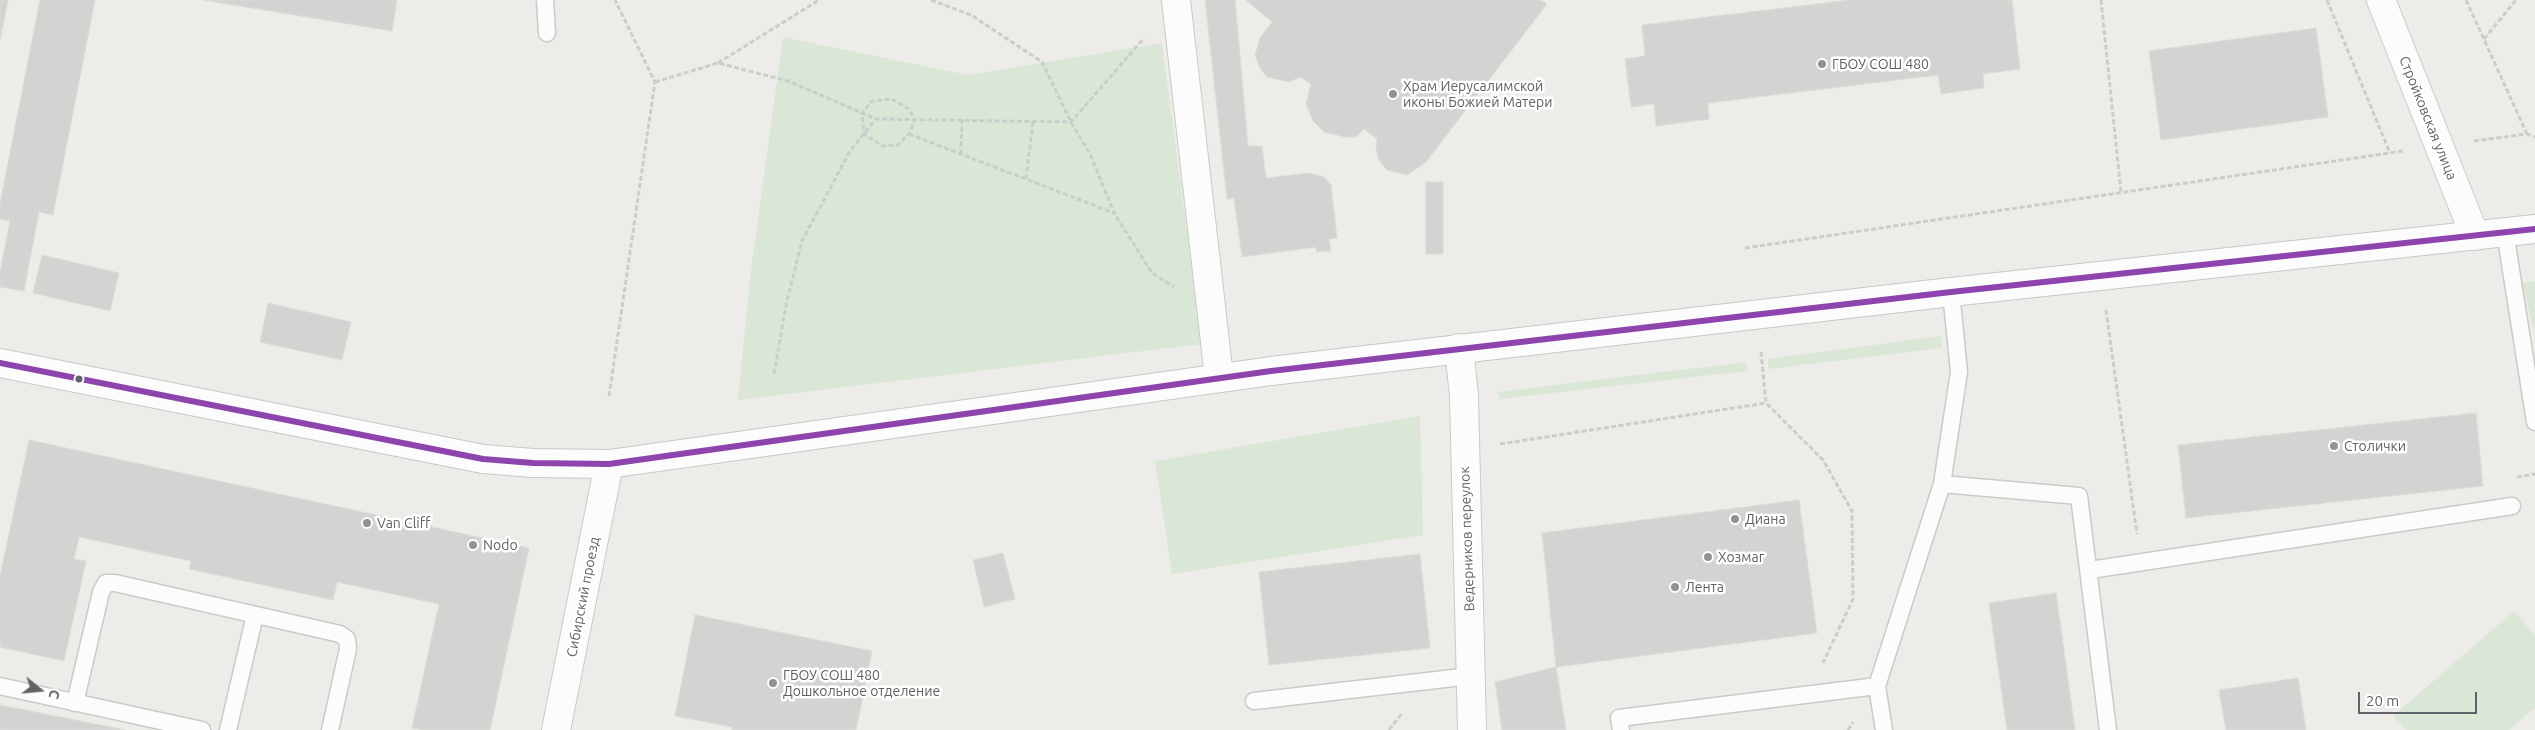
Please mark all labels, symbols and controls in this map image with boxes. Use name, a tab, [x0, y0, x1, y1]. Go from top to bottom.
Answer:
street label: Стройковская улица	[2395, 54, 2461, 182]
place label: ГБОУ СОШ 480	[1832, 56, 1929, 72]
marker: ГБОУ СОШ 480	[1816, 58, 1828, 70]
place label: Храм Иерусалимской иконы Божией Матери	[1403, 78, 1553, 110]
marker: Храм Иерусалимской иконы Божией Матери	[1387, 88, 1399, 100]
unlabelled marker	[74, 374, 84, 384]
place label: Столички	[2344, 438, 2406, 454]
marker: Столички	[2328, 440, 2340, 452]
street label: Ведерников переулок	[1456, 466, 1478, 612]
place label: Диана	[1745, 511, 1786, 527]
marker: Диана	[1729, 513, 1741, 525]
place label: Van Cliff	[377, 515, 430, 531]
marker: Van Cliff	[361, 517, 373, 529]
street label: Сибирский проезд	[563, 535, 603, 659]
place label: Nodo	[483, 537, 518, 553]
marker: Nodo	[467, 539, 479, 551]
place label: Хозмаг	[1718, 549, 1764, 565]
marker: Хозмаг	[1702, 551, 1714, 563]
place label: Лента	[1685, 579, 1724, 595]
marker: Лента	[1669, 581, 1681, 593]
north arrow	[15, 665, 65, 715]
place label: ГБОУ СОШ 480 Дошкольное отделение	[783, 667, 940, 700]
marker: ГБОУ СОШ 480 Дошкольное отделение	[767, 677, 779, 689]
scale bar	[2360, 682, 2479, 714]
text: С	[45, 688, 63, 701]
text: 20 m	[2366, 692, 2399, 709]

